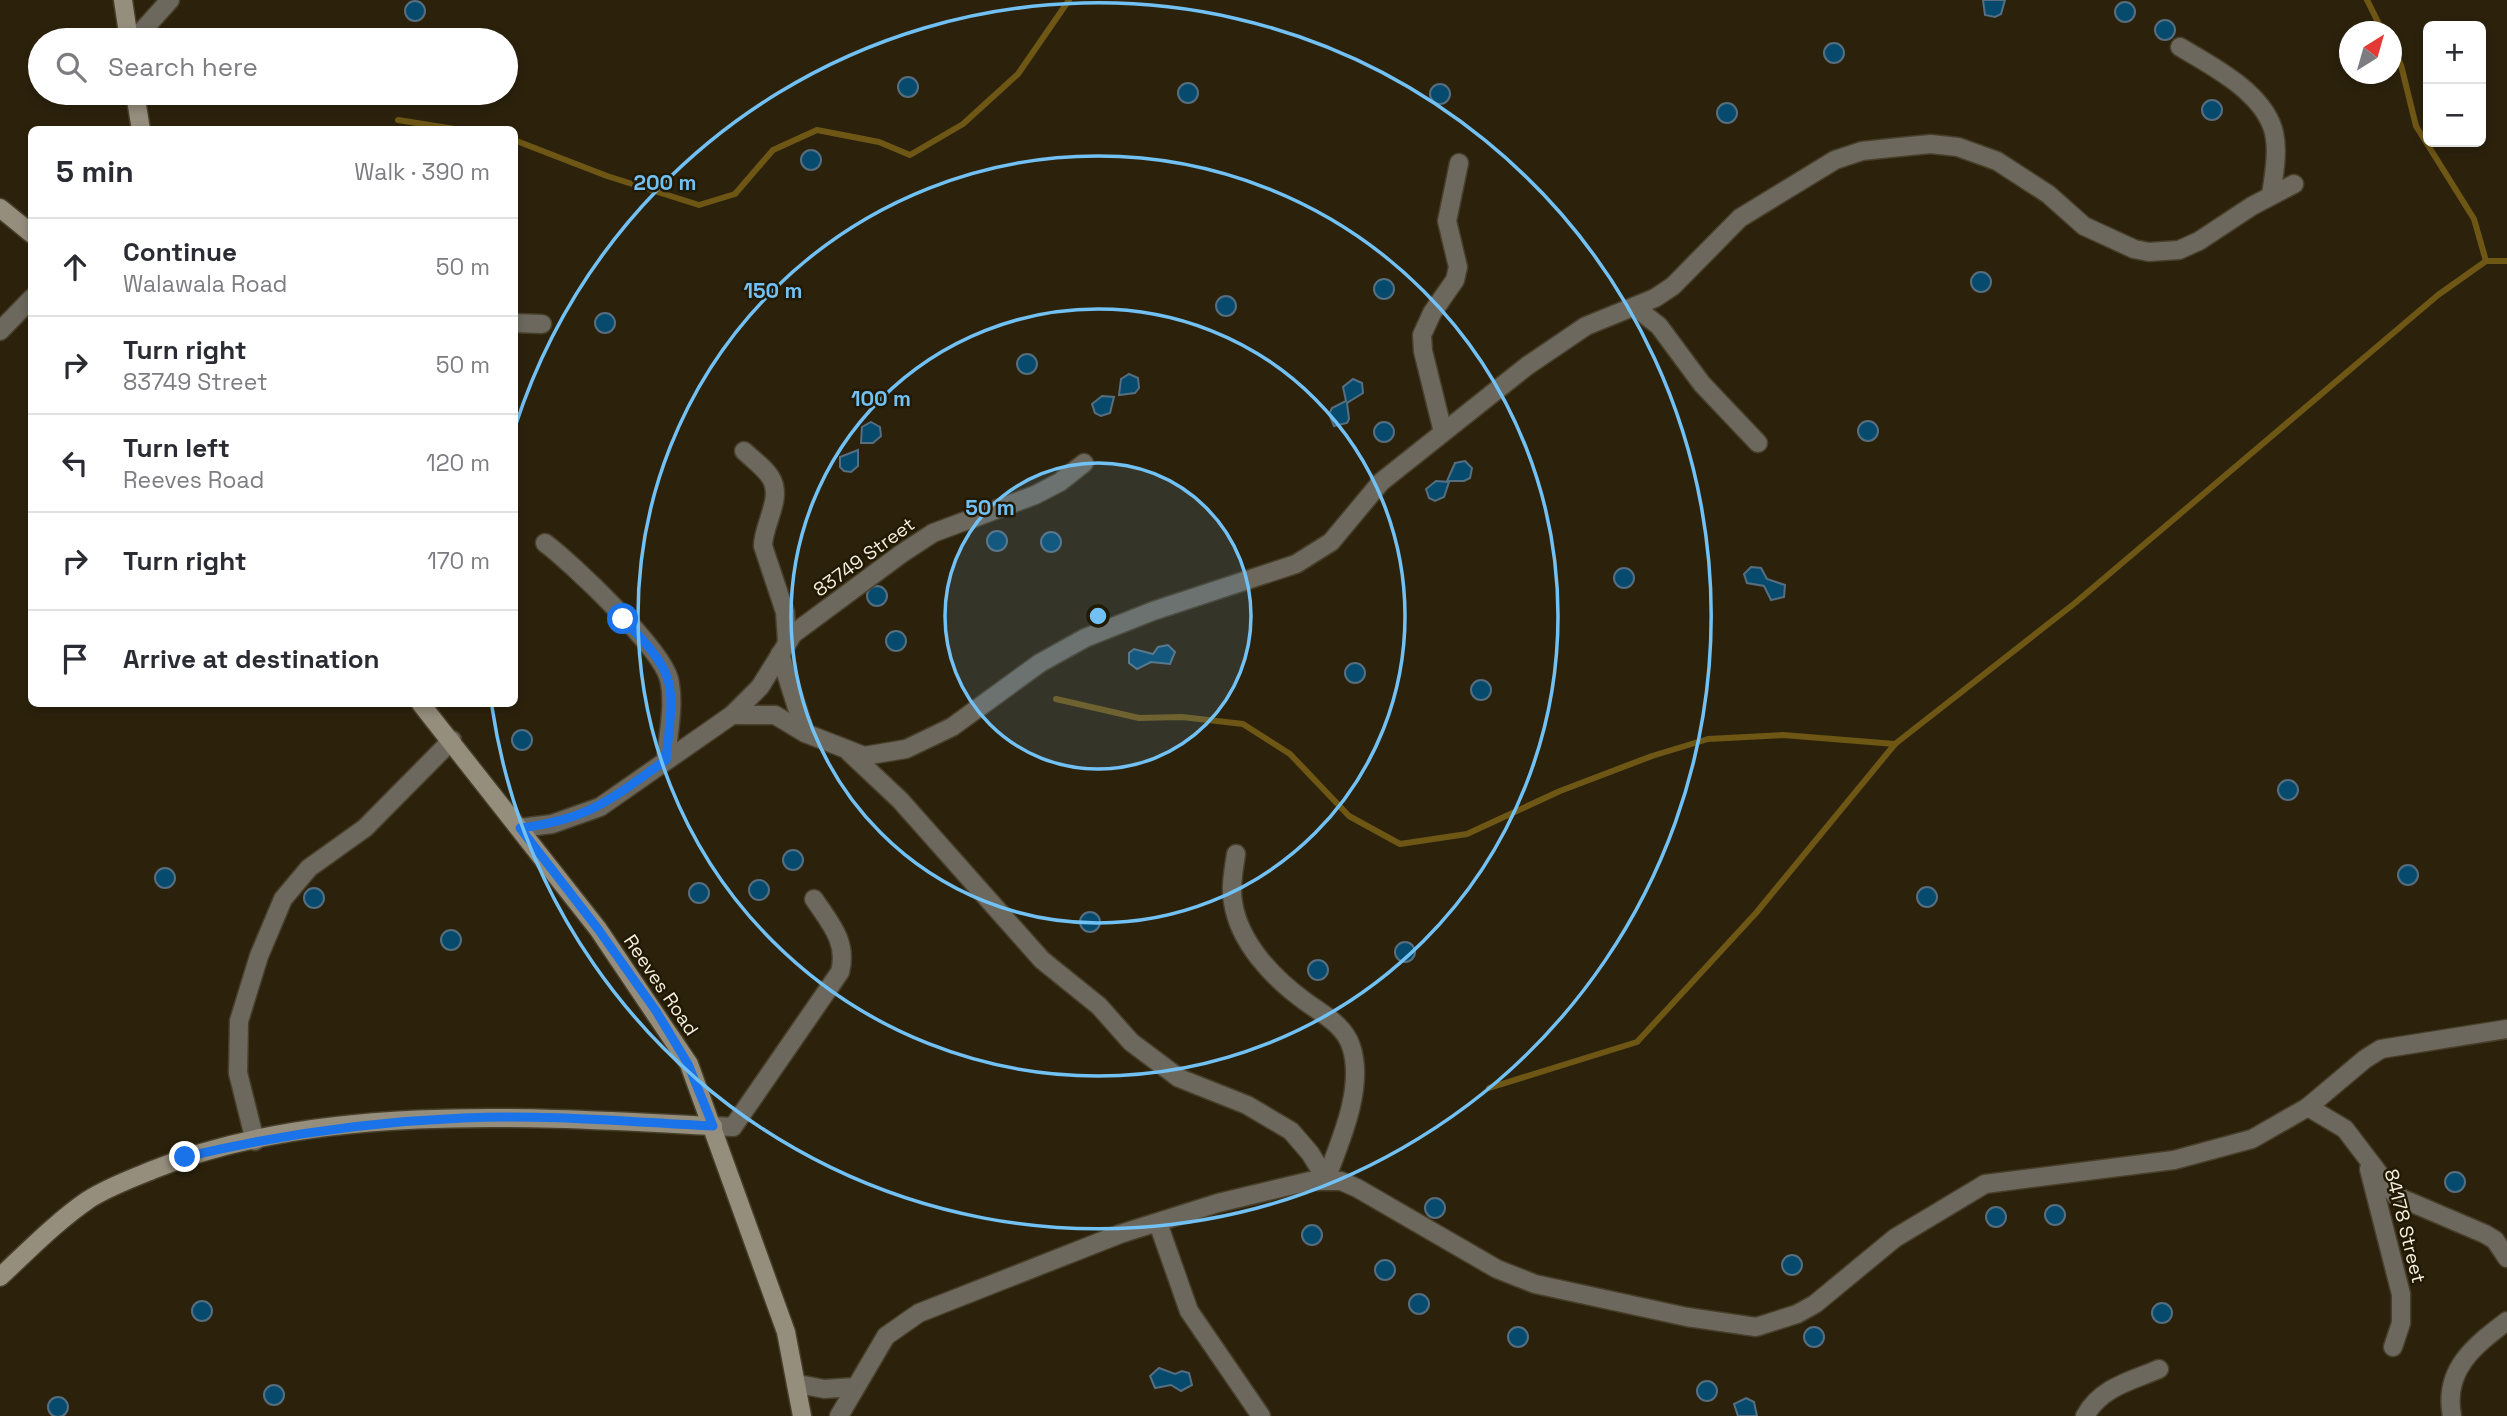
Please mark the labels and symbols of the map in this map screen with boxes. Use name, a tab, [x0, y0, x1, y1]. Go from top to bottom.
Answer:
north arrow	[2339, 21, 2402, 84]
text: 200 m	[634, 169, 696, 196]
text: 150 m	[744, 277, 802, 304]
text: 100 m	[851, 385, 911, 412]
text: 50 m	[965, 494, 1015, 521]
street label: 83749 Street	[808, 512, 920, 602]
route start	[607, 603, 638, 634]
centre of rings	[1086, 604, 1110, 628]
street label: Reeves Road	[618, 930, 704, 1040]
route end	[169, 1141, 200, 1172]
street label: 84178 Street	[2379, 1166, 2431, 1286]

